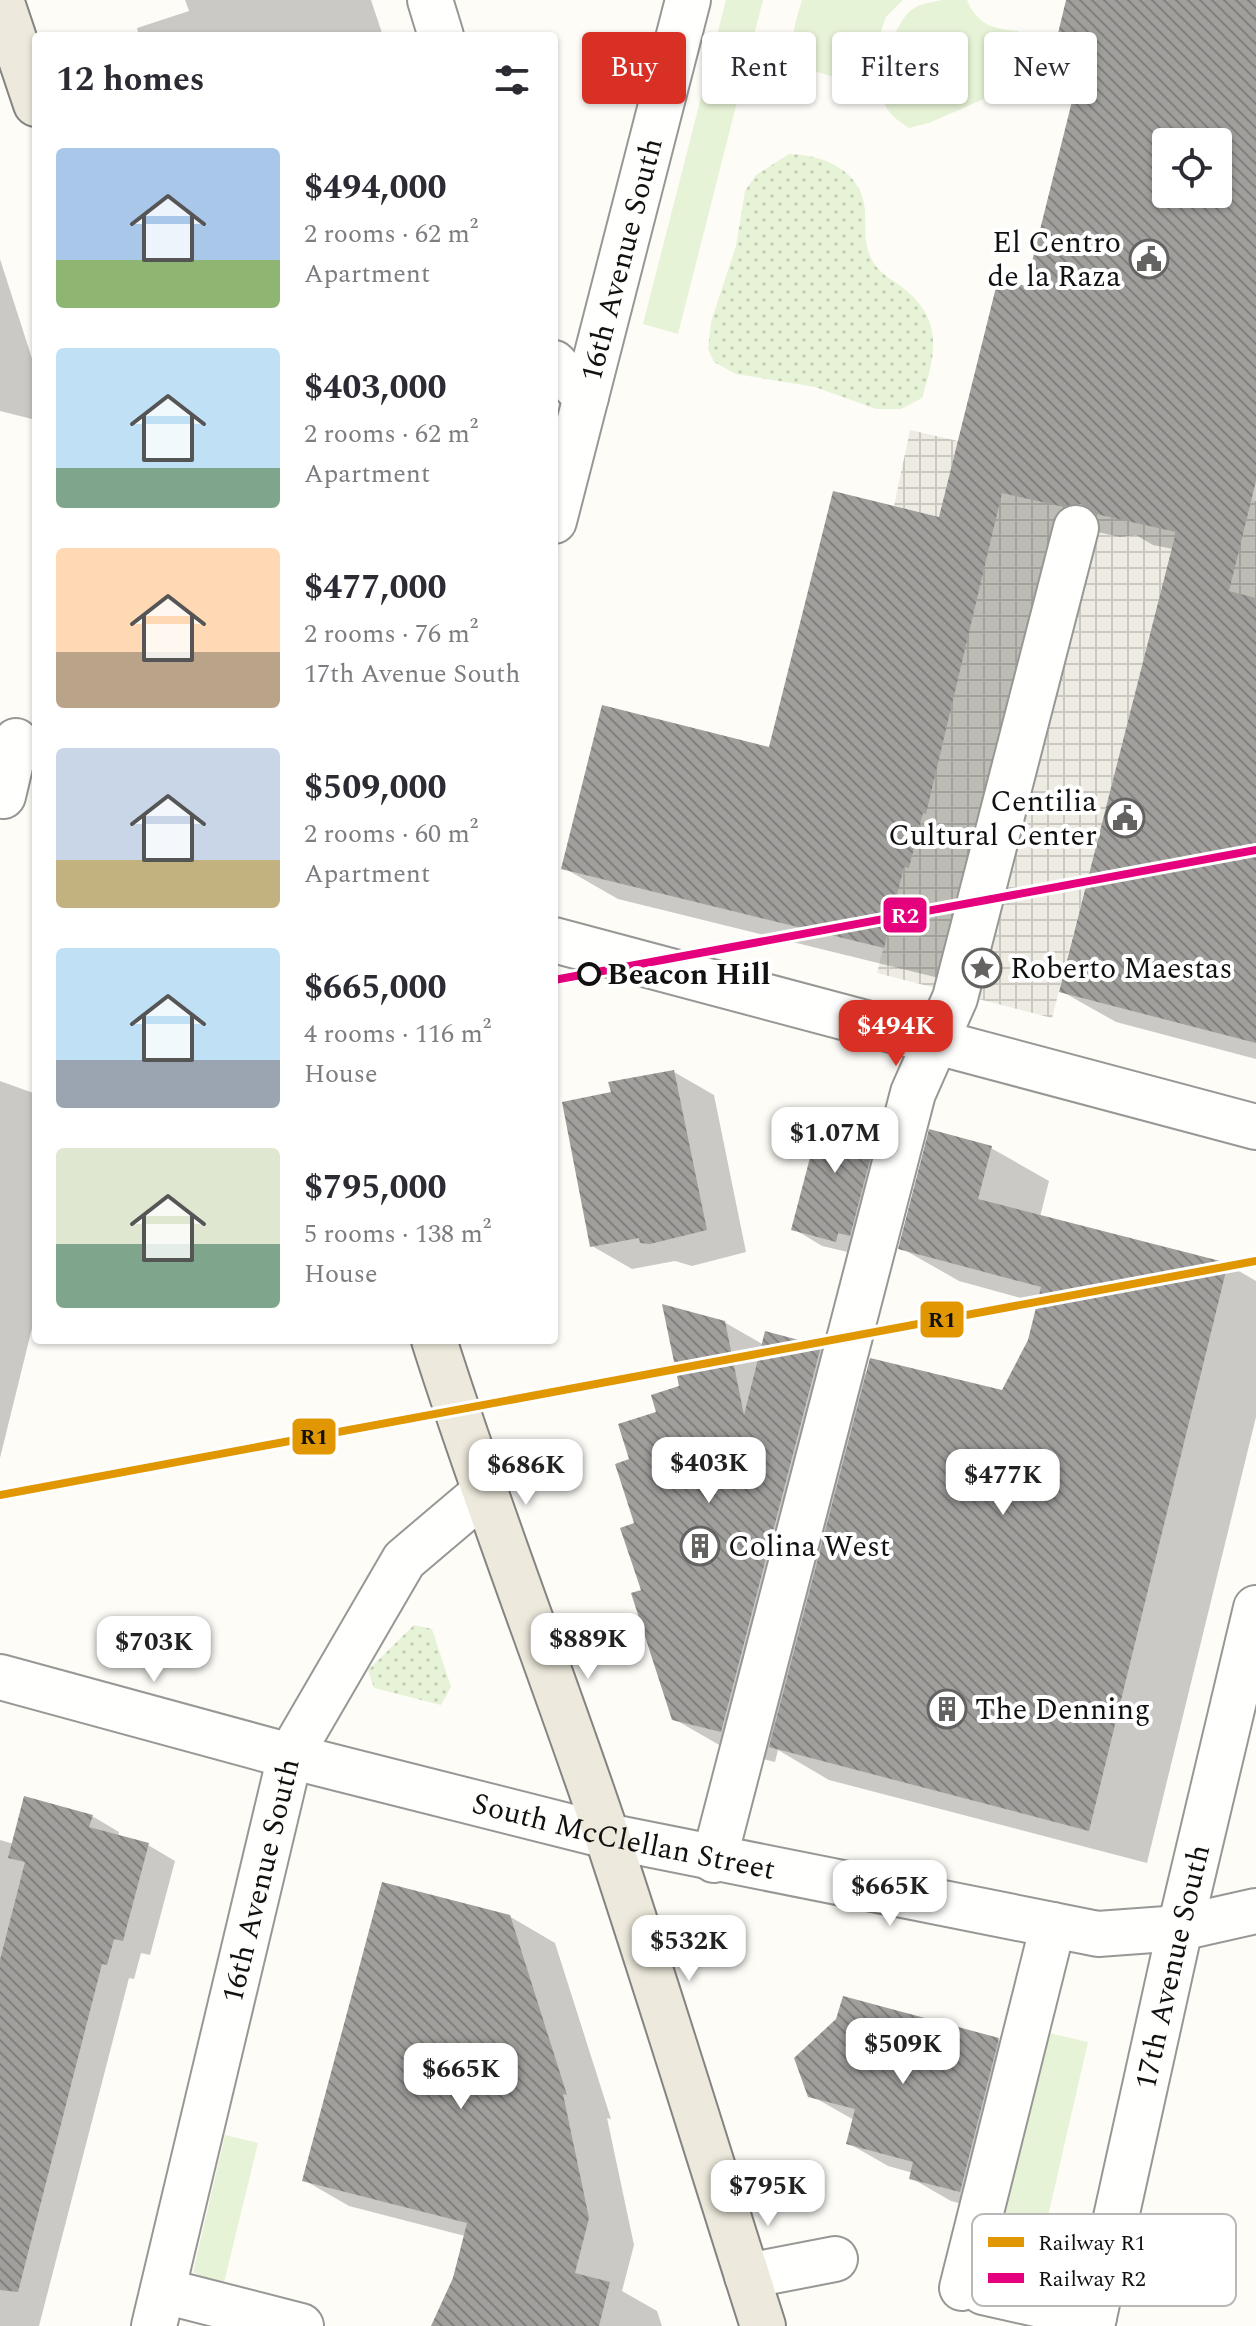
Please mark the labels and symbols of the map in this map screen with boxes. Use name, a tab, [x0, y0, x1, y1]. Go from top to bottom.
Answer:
street label: 16th Avenue South	[569, 133, 676, 386]
place label: El Centro de la Raza	[988, 220, 1121, 300]
public building icon: El Centro de la Raza	[1128, 238, 1170, 280]
place label: Centilia Cultural Center	[888, 779, 1097, 859]
public building icon: Centilia Cultural Center	[1104, 797, 1146, 839]
line badge: R2	[882, 896, 928, 934]
text: R2	[891, 900, 919, 933]
place label: Roberto Maestas	[1010, 946, 1232, 992]
place icon: Roberto Maestas	[961, 947, 1003, 989]
place label: Beacon Hill	[607, 952, 770, 998]
marker: Beacon Hill	[578, 963, 600, 985]
pin: $494K	[840, 1000, 952, 1068]
pin: $1.07M	[770, 1107, 900, 1175]
line badge: R1	[919, 1300, 965, 1339]
text: R1	[928, 1304, 956, 1337]
line badge: R1	[291, 1417, 337, 1456]
text: R1	[300, 1421, 328, 1454]
pin: $403K	[653, 1437, 765, 1505]
pin: $686K	[470, 1439, 582, 1507]
pin: $477K	[947, 1449, 1059, 1517]
place label: Colina West	[728, 1524, 890, 1570]
building icon: Colina West	[679, 1525, 721, 1567]
pin: $889K	[532, 1613, 644, 1681]
pin: $703K	[98, 1616, 210, 1684]
place label: The Denning	[975, 1687, 1150, 1733]
building icon: The Denning	[926, 1688, 968, 1730]
street label: 16th Avenue South	[210, 1754, 313, 2008]
street label: South McClellan Street	[467, 1781, 779, 1893]
street label: 17th Avenue South	[1123, 1840, 1223, 2094]
pin: $665K	[834, 1860, 946, 1928]
pin: $532K	[633, 1915, 745, 1983]
pin: $509K	[847, 2018, 959, 2086]
pin: $665K	[405, 2043, 517, 2111]
pin: $795K	[712, 2160, 824, 2228]
legend	[972, 2214, 1236, 2306]
text: Railway R1	[1038, 2227, 1146, 2260]
text: Railway R2	[1038, 2263, 1146, 2296]

